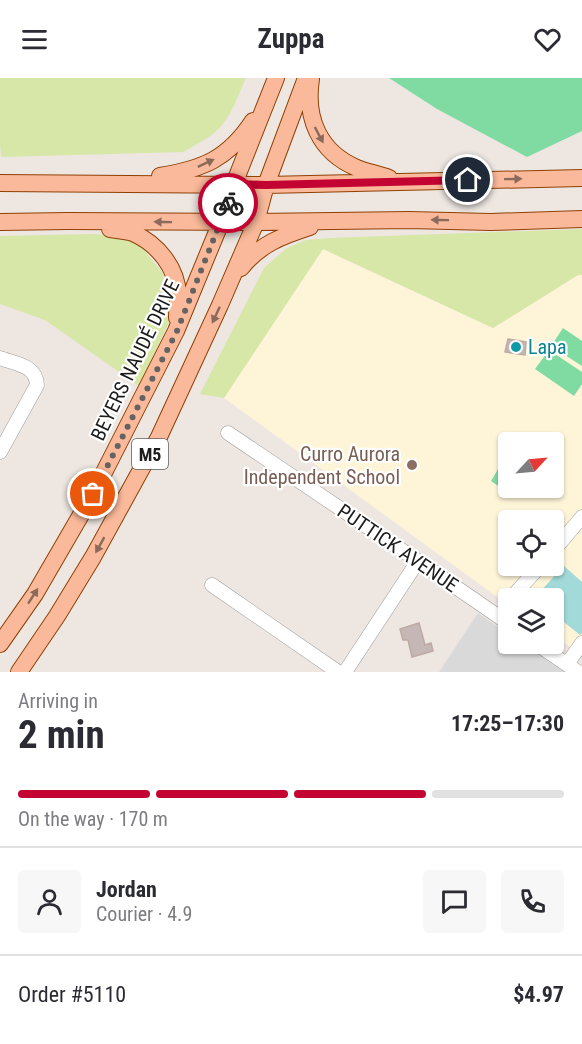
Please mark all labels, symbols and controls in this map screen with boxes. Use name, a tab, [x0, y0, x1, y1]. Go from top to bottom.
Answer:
icon: menu	[18, 23, 51, 56]
text: Zuppa	[258, 23, 324, 55]
icon: heart	[531, 23, 564, 56]
one-way arrow	[314, 126, 324, 143]
pin	[442, 154, 493, 205]
one-way arrow	[198, 159, 215, 168]
icon: home	[451, 163, 484, 196]
courier	[198, 173, 258, 233]
one-way arrow	[504, 174, 523, 184]
icon: bike	[212, 187, 245, 220]
one-way arrow	[430, 216, 449, 225]
one-way arrow	[153, 217, 172, 227]
street label: BEYERS NAUDÉ DRIVE	[86, 276, 184, 444]
one-way arrow	[211, 306, 220, 323]
place label: Lapa	[528, 335, 567, 359]
marker: Lapa	[509, 340, 523, 354]
north arrow	[498, 432, 564, 498]
map controls	[498, 432, 564, 654]
road number: M5	[132, 439, 168, 469]
place label: Curro Aurora Independent School	[244, 442, 400, 489]
marker: Curro Aurora Independent School	[405, 458, 419, 472]
pin	[67, 468, 118, 519]
icon: bag	[76, 477, 109, 510]
street label: PUTTICK AVENUE	[333, 499, 463, 597]
button: locate	[498, 510, 564, 576]
one-way arrow	[95, 537, 105, 554]
one-way arrow	[27, 588, 38, 604]
button: layers	[498, 588, 564, 654]
text: Arriving in	[18, 689, 98, 713]
text: 17:25–17:30	[451, 711, 564, 736]
text: 2 min	[18, 712, 105, 758]
text: On the way · 170 m	[18, 807, 168, 831]
button: person	[18, 870, 81, 933]
button: chat	[423, 870, 486, 933]
button: phone	[501, 870, 564, 933]
text: Jordan	[96, 877, 157, 902]
text: Courier · 4.9	[96, 902, 192, 926]
text: Order #5110	[18, 982, 126, 1007]
text: $4.97	[513, 982, 564, 1007]

